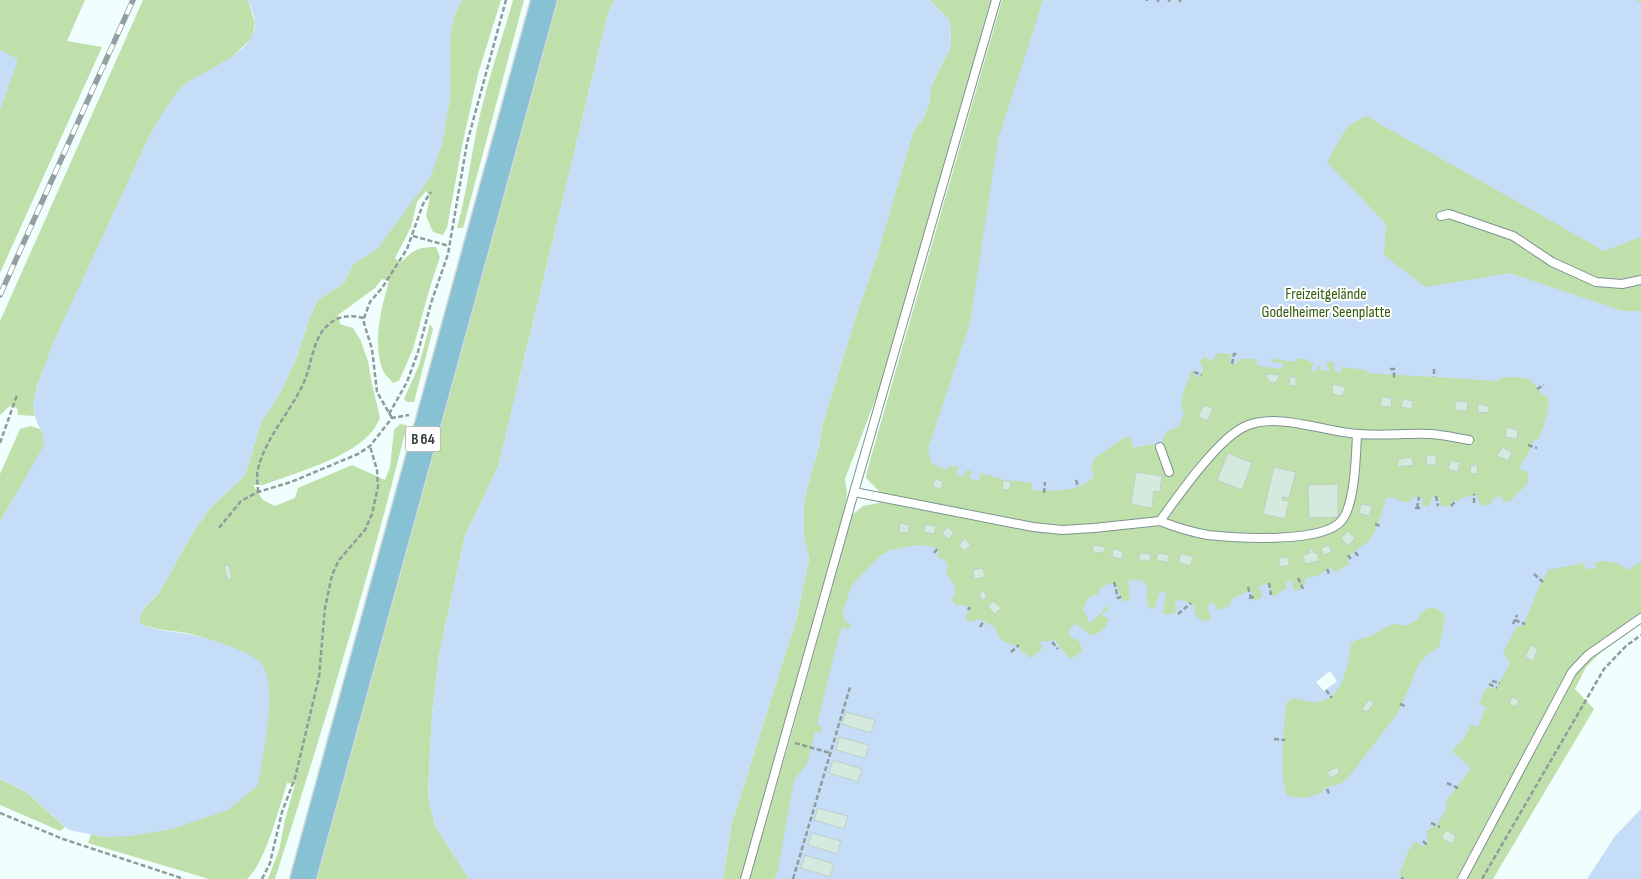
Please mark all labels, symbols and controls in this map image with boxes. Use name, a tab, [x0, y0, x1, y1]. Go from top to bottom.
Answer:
park label: Freizeitgelände Godelheimer Seenplatte	[1261, 285, 1391, 322]
road number: B 64	[406, 426, 440, 452]

